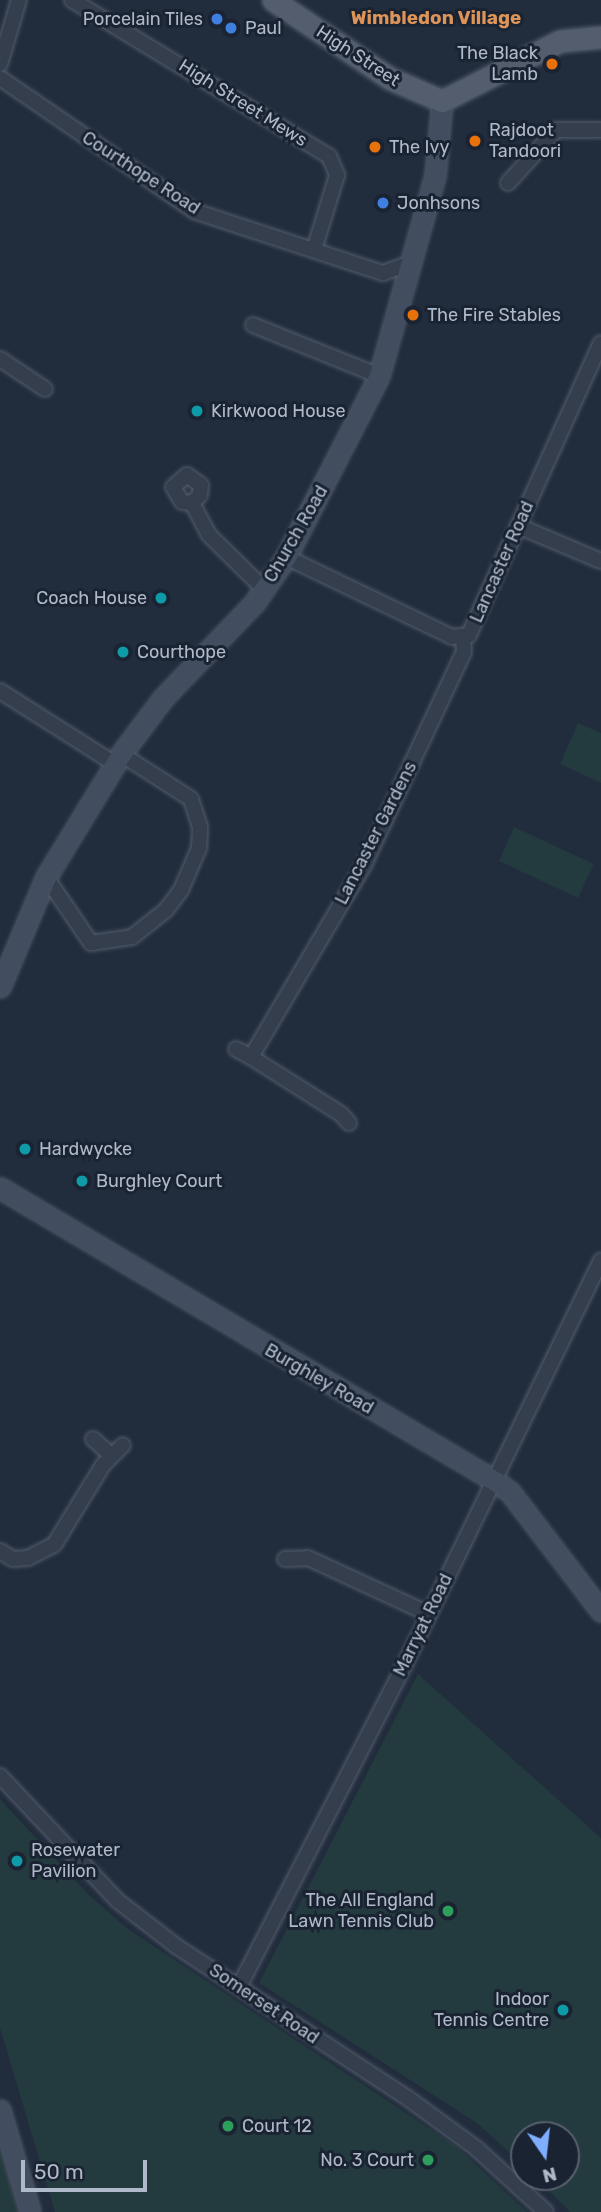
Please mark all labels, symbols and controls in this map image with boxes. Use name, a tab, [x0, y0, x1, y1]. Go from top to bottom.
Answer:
district label: Wimbledon Village	[350, 7, 522, 29]
place label: Porcelain Tiles	[82, 8, 203, 30]
marker: Porcelain Tiles	[209, 11, 225, 27]
place label: Paul	[245, 17, 282, 39]
marker: Paul	[223, 20, 239, 36]
street label: High Street	[312, 21, 404, 91]
place label: The Black Lamb	[457, 43, 538, 86]
street label: High Street Mews	[175, 55, 311, 151]
marker: The Black Lamb	[544, 56, 560, 72]
place label: Rajdoot Tandoori	[489, 120, 561, 162]
street label: Courthope Road	[78, 127, 204, 219]
marker: Rajdoot Tandoori	[467, 133, 483, 149]
place label: The Ivy	[389, 136, 449, 158]
marker: The Ivy	[367, 139, 383, 155]
place label: Jonhsons	[397, 192, 480, 214]
marker: Jonhsons	[375, 195, 391, 211]
place label: The Fire Stables	[427, 304, 561, 326]
marker: The Fire Stables	[405, 307, 421, 323]
place label: Kirkwood House	[211, 400, 346, 422]
marker: Kirkwood House	[189, 403, 205, 419]
street label: Church Road	[260, 482, 332, 586]
street label: Lancaster Road	[465, 498, 539, 626]
place label: Coach House	[36, 587, 147, 609]
marker: Coach House	[153, 590, 169, 606]
place label: Courthope	[137, 641, 226, 663]
marker: Courthope	[115, 644, 131, 660]
street label: Lancaster Gardens	[330, 758, 422, 908]
place label: Hardwycke	[39, 1138, 132, 1160]
marker: Hardwycke	[17, 1141, 33, 1157]
place label: Burghley Court	[96, 1170, 223, 1192]
marker: Burghley Court	[74, 1173, 90, 1189]
street label: Burghley Road	[261, 1339, 377, 1419]
street label: Marryat Road	[389, 1570, 457, 1680]
place label: Rosewater Pavilion	[31, 1840, 120, 1882]
marker: Rosewater Pavilion	[9, 1853, 25, 1869]
place label: The All England Lawn Tennis Club	[288, 1890, 434, 1932]
marker: The All England Lawn Tennis Club	[440, 1903, 456, 1919]
street label: Somerset Road	[205, 1959, 323, 2049]
place label: Indoor Tennis Centre	[434, 1989, 549, 2032]
marker: Indoor Tennis Centre	[555, 2002, 571, 2018]
place label: Court 12	[242, 2115, 312, 2137]
marker: Court 12	[220, 2118, 236, 2134]
north arrow	[510, 2121, 580, 2191]
scale bar	[24, 2146, 150, 2190]
place label: No. 3 Court	[320, 2149, 414, 2171]
marker: No. 3 Court	[420, 2152, 436, 2168]
text: 50 m	[34, 2159, 84, 2184]
text: N	[540, 2162, 559, 2188]

